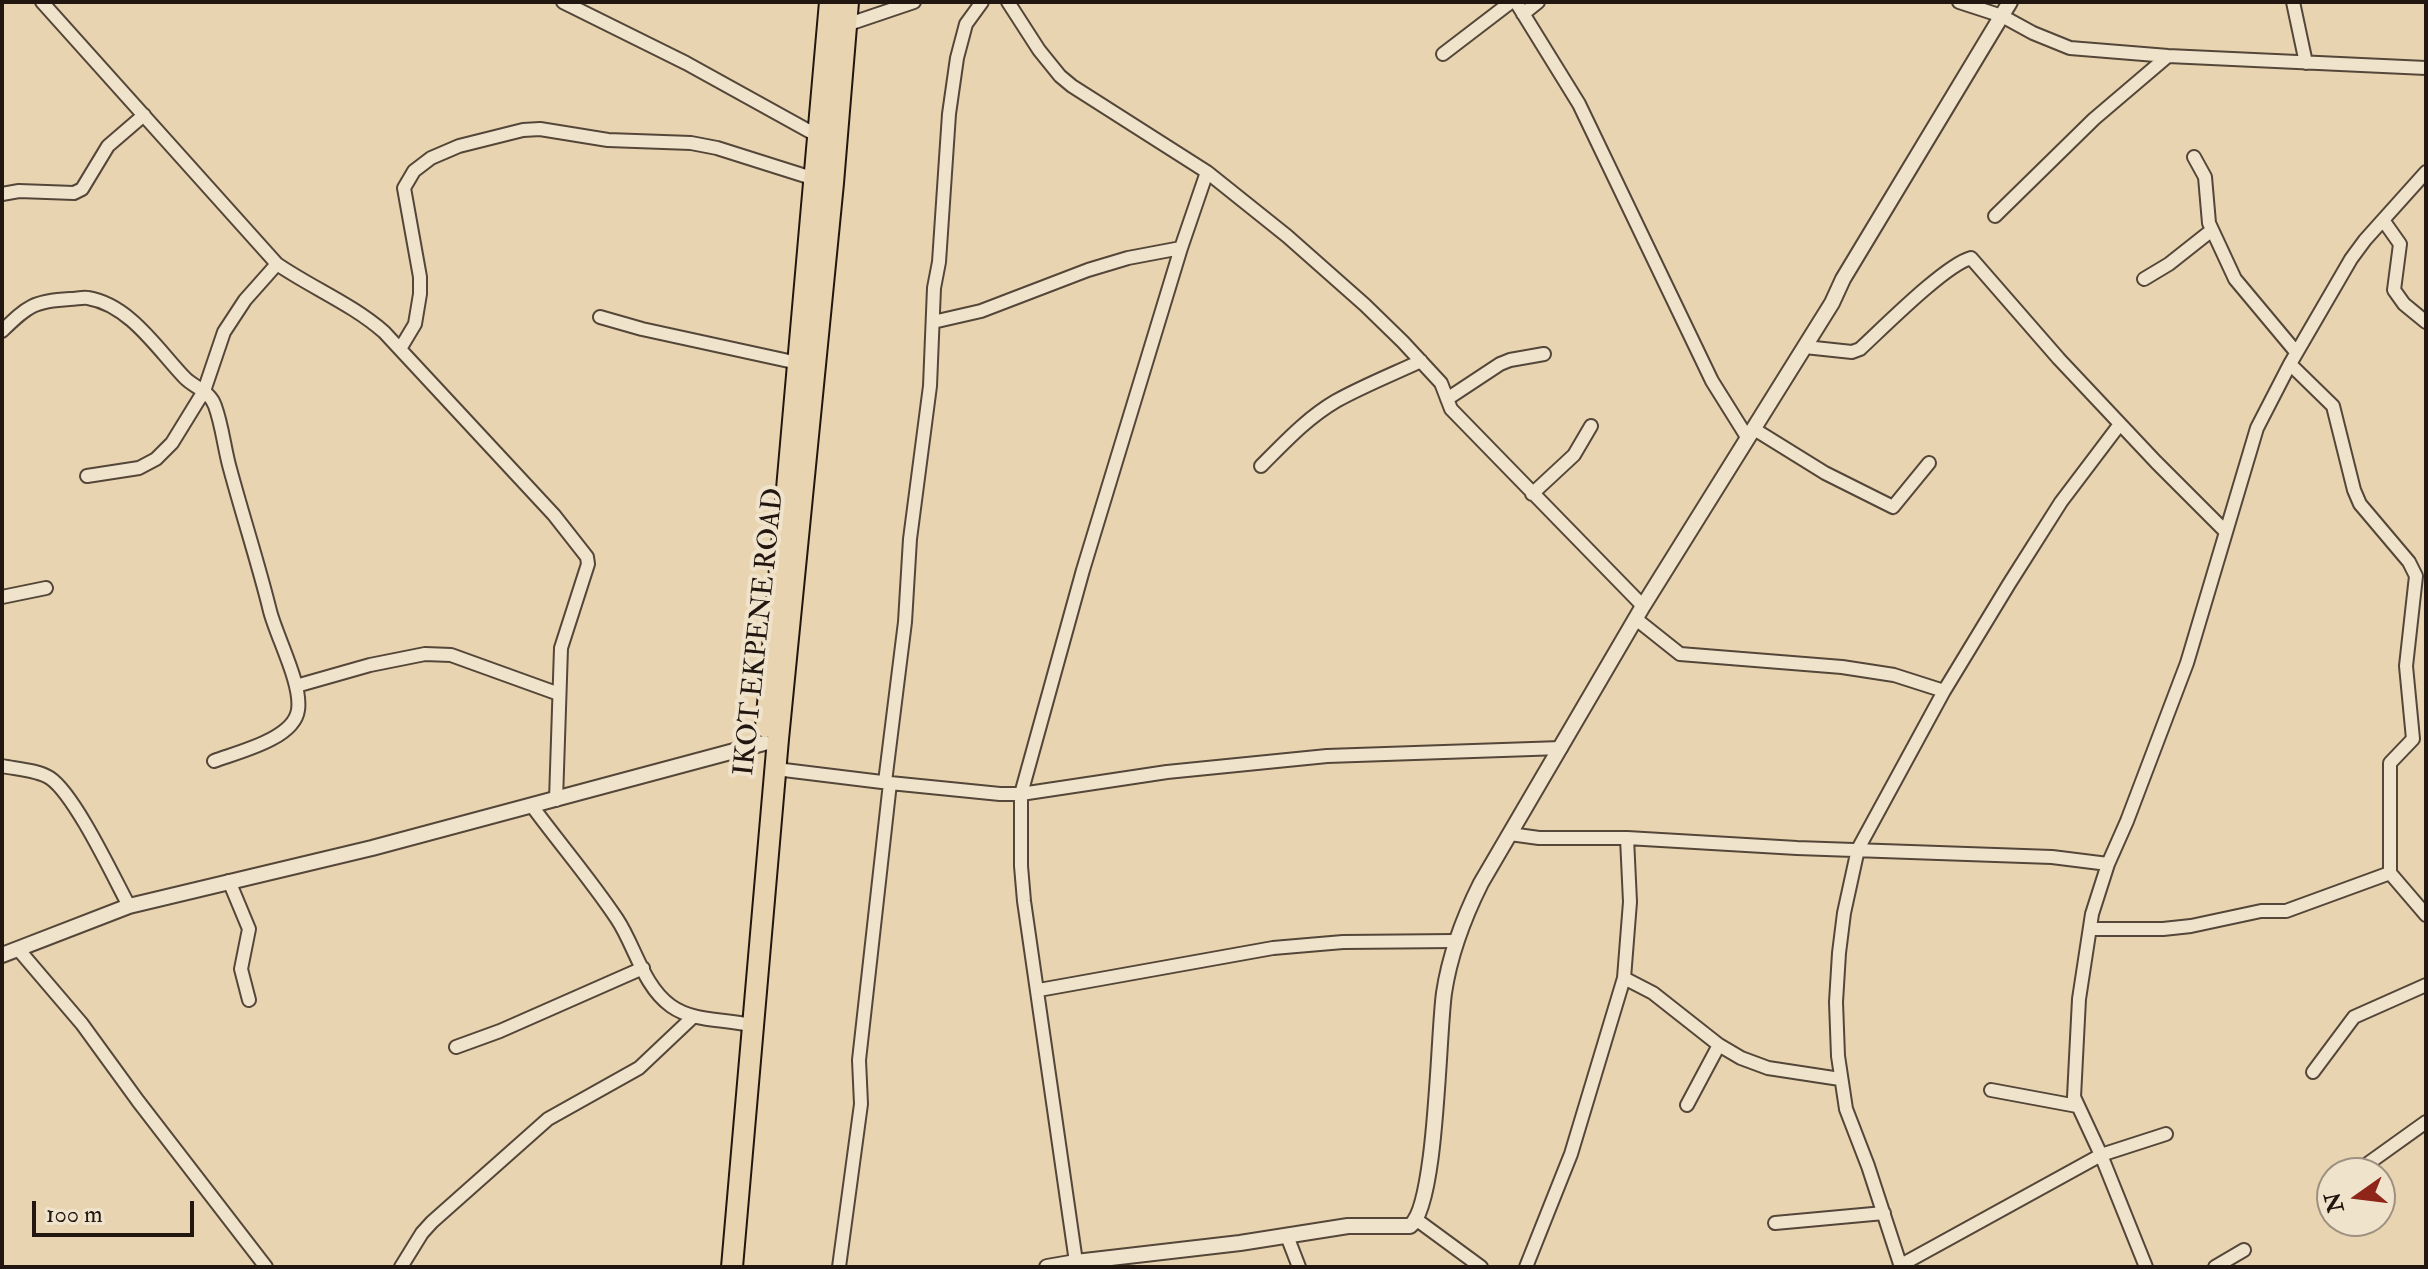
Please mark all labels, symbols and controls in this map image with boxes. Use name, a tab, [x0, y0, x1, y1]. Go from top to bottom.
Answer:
street label: IKOT EKPENE ROAD	[729, 486, 793, 778]
north arrow	[2316, 1157, 2396, 1237]
scale bar	[36, 1185, 198, 1235]
text: N	[2319, 1189, 2351, 1215]
text: 100 m	[46, 1199, 103, 1230]

